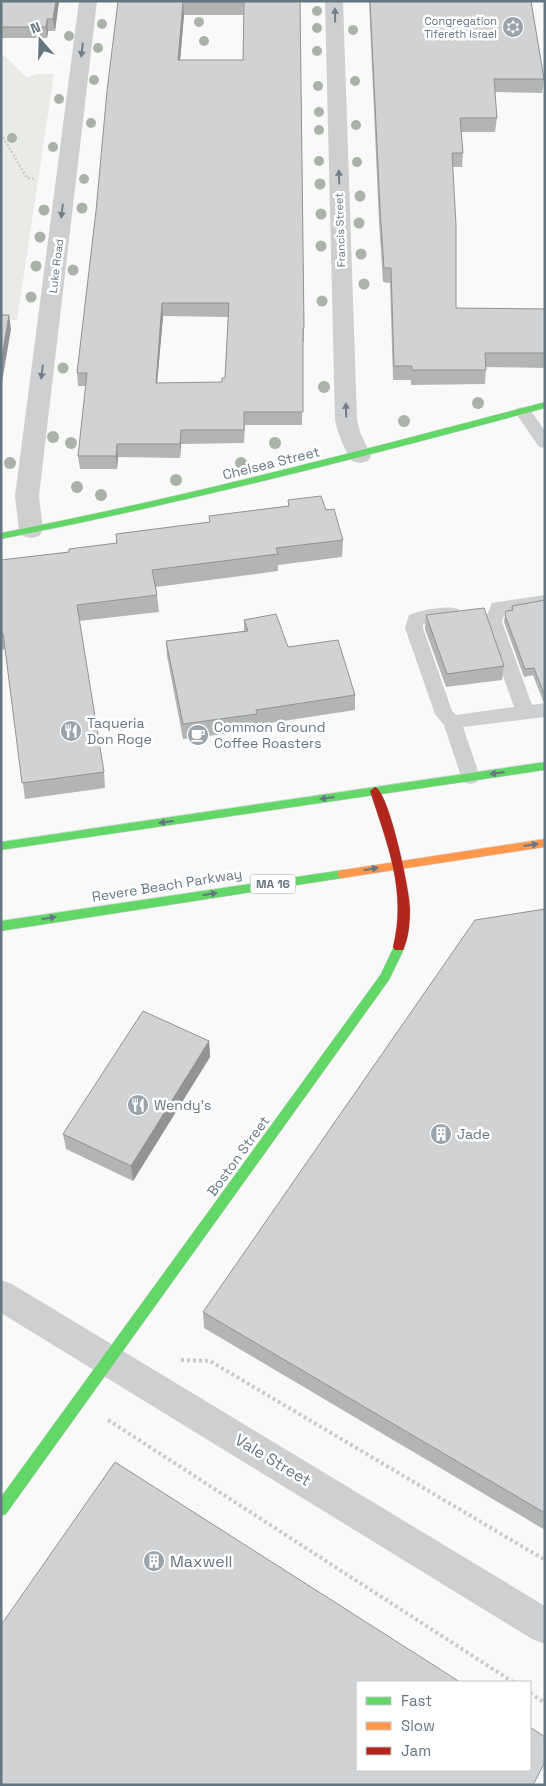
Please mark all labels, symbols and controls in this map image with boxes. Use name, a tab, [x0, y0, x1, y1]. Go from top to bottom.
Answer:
one-way arrow	[330, 7, 338, 23]
place label: Congregation Tifereth Israel	[424, 14, 497, 41]
north arrow	[15, 15, 65, 65]
synagogue icon: Congregation Tifereth Israel	[501, 15, 525, 39]
text: N	[28, 18, 43, 38]
one-way arrow	[78, 42, 86, 58]
one-way arrow	[335, 169, 343, 185]
street label: Francis Street	[332, 193, 348, 267]
one-way arrow	[58, 203, 66, 219]
street label: Luke Road	[46, 238, 66, 294]
one-way arrow	[38, 365, 46, 381]
one-way arrow	[341, 402, 349, 418]
street label: Chelsea Street	[221, 442, 321, 484]
place label: Taqueria Don Roge	[87, 714, 152, 748]
place label: Common Ground Coffee Roasters	[214, 718, 326, 752]
restaurant icon: Taqueria Don Roge	[59, 719, 83, 743]
cafe icon: Common Ground Coffee Roasters	[186, 723, 210, 747]
one-way arrow	[488, 770, 504, 778]
one-way arrow	[319, 795, 335, 803]
one-way arrow	[158, 818, 174, 826]
one-way arrow	[524, 841, 540, 849]
street label: Revere Beach Parkway	[91, 864, 243, 906]
one-way arrow	[363, 865, 379, 873]
road number: MA 16	[250, 874, 296, 894]
one-way arrow	[202, 889, 218, 897]
one-way arrow	[42, 914, 58, 922]
restaurant icon: Wendy's	[126, 1093, 150, 1117]
place label: Wendy's	[154, 1096, 211, 1114]
street label: Boston Street	[203, 1112, 273, 1200]
building icon: Jade	[429, 1122, 453, 1146]
place label: Jade	[457, 1125, 490, 1143]
street label: Vale Street	[231, 1429, 315, 1491]
building icon: Maxwell	[142, 1549, 166, 1573]
place label: Maxwell	[170, 1551, 233, 1572]
legend	[356, 1681, 531, 1771]
text: Fast	[401, 1691, 432, 1710]
text: Slow	[401, 1716, 435, 1735]
text: Jam	[401, 1741, 431, 1760]

